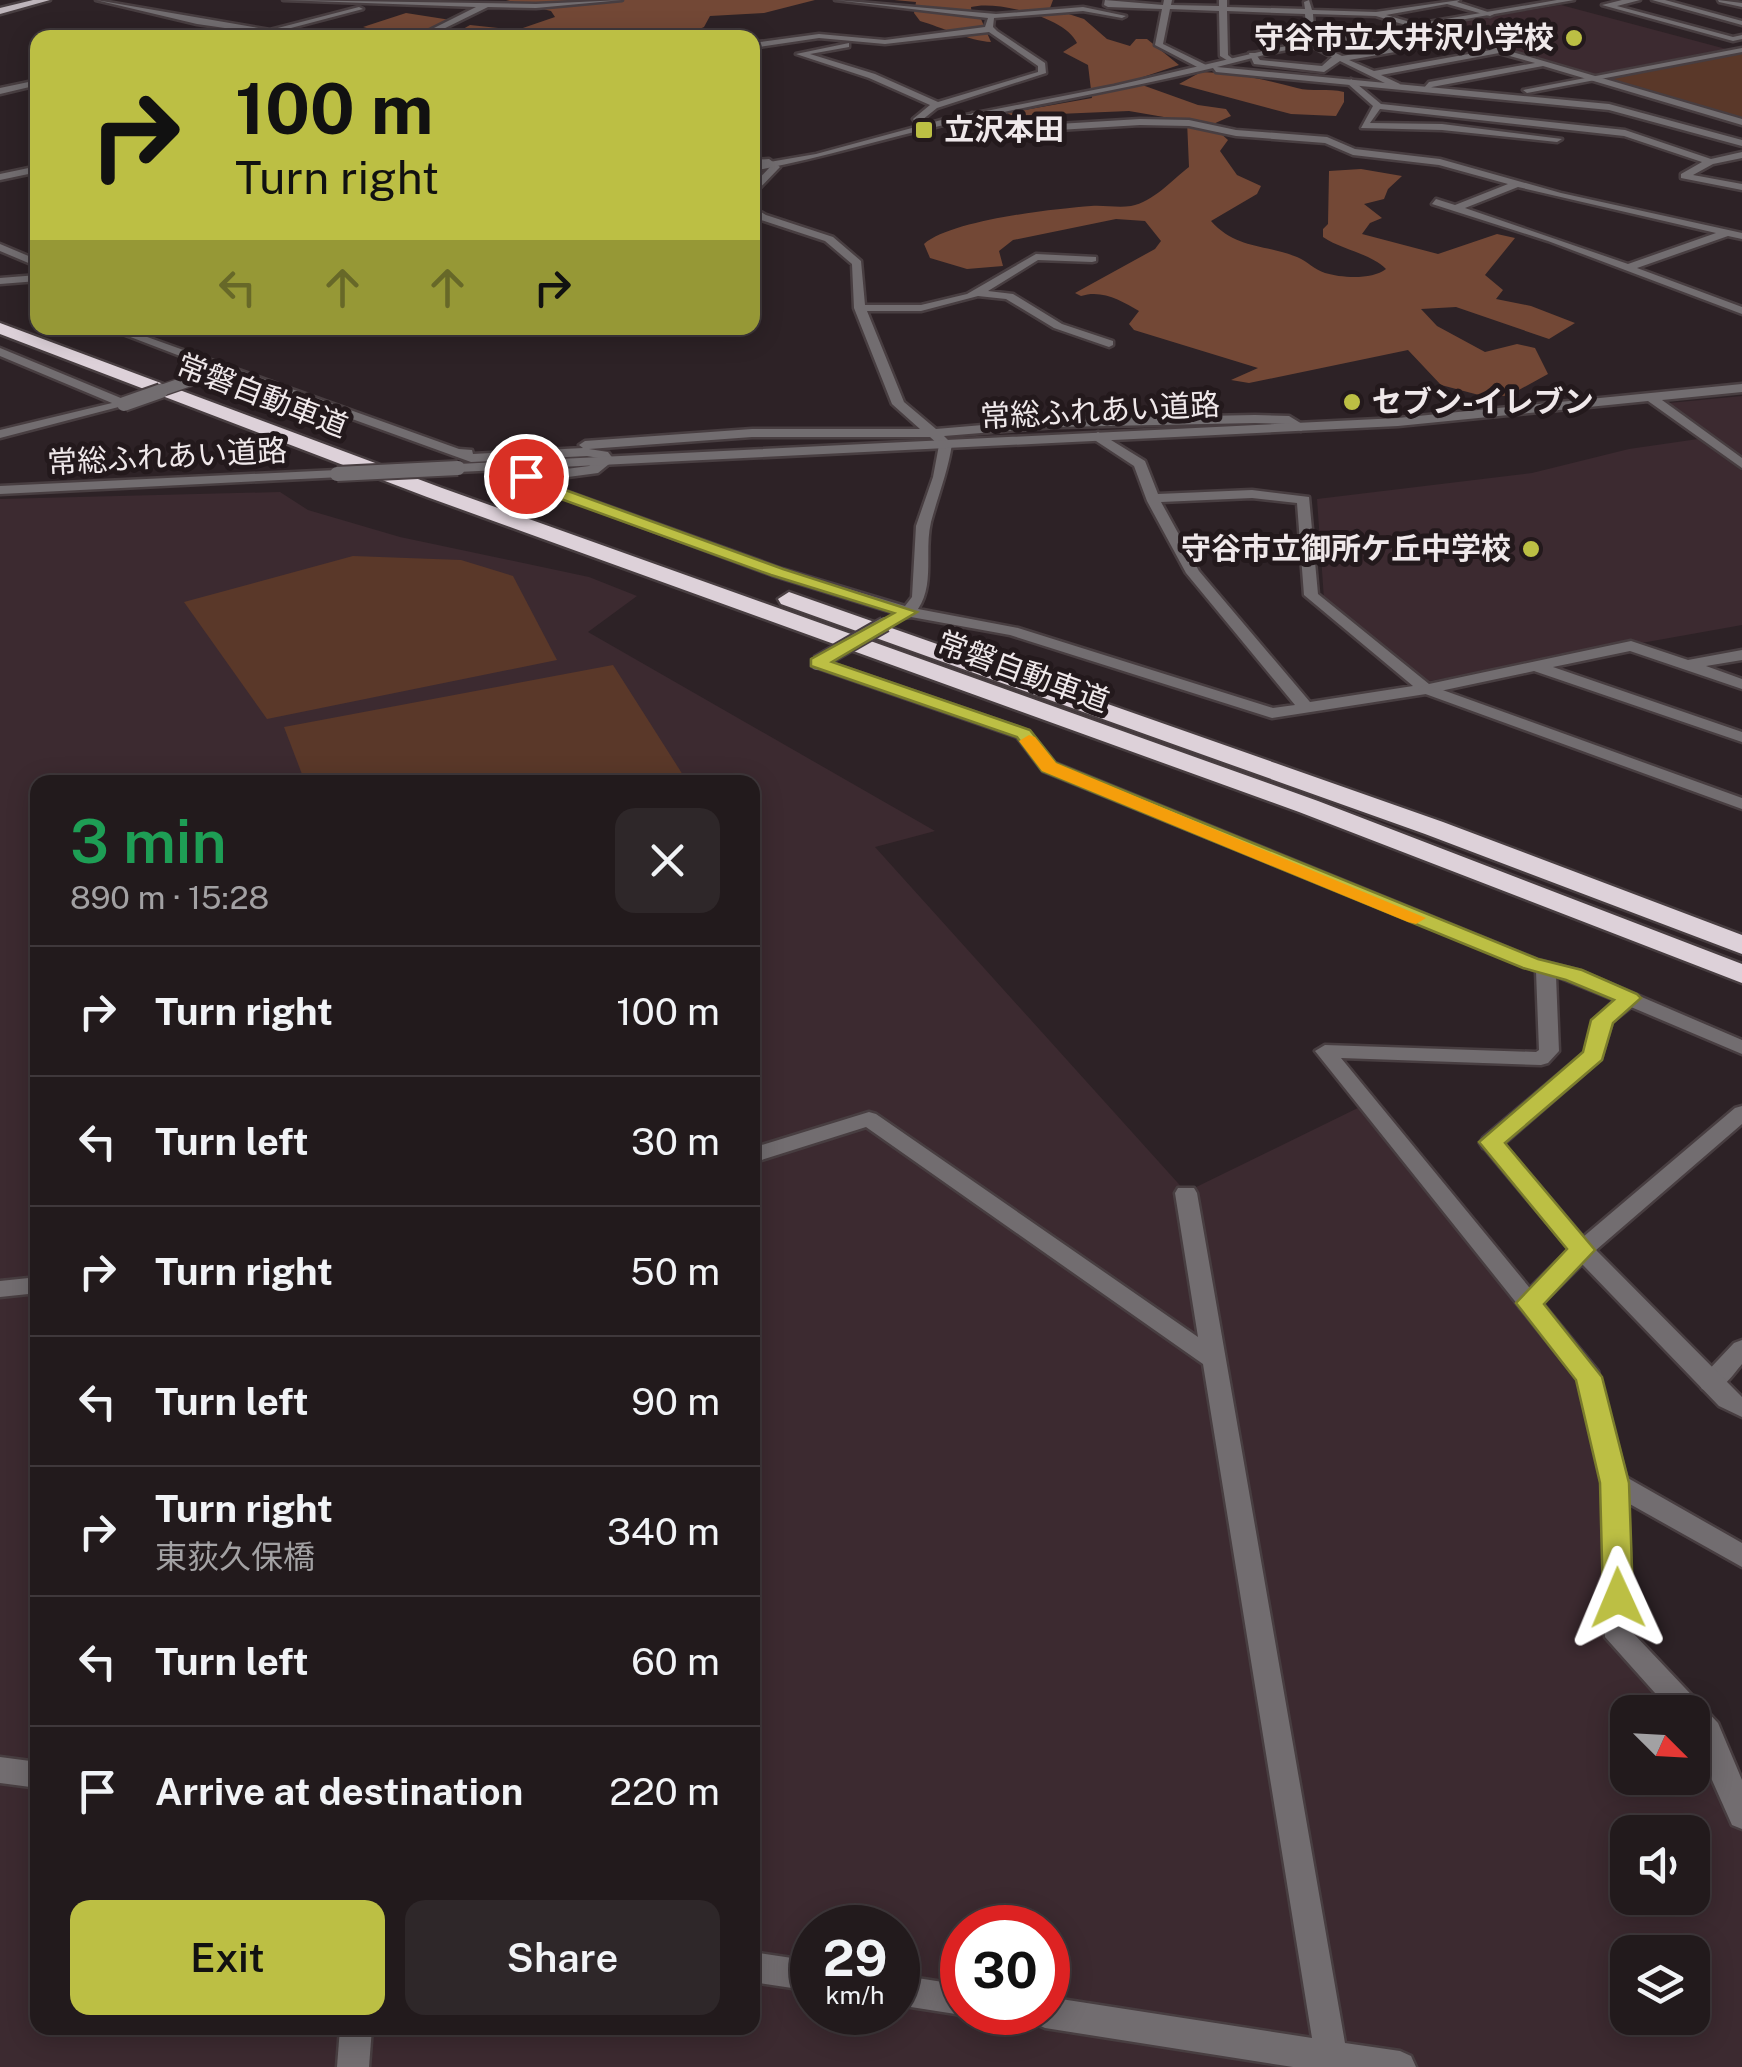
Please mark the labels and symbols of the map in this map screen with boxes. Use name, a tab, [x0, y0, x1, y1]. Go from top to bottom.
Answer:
place label: 守谷市立大井沢小学校	[1254, 19, 1554, 55]
marker: 守谷市立大井沢小学校	[1563, 27, 1585, 49]
place label: 立沢本田	[944, 111, 1064, 147]
marker: 立沢本田	[913, 119, 935, 141]
street label: 常磐自動車道	[172, 346, 353, 444]
place label: セブン-イレブン	[1372, 383, 1594, 419]
street label: 常総ふれあい道路	[979, 386, 1221, 434]
marker: セブン-イレブン	[1341, 391, 1363, 413]
street label: 常総ふれあい道路	[46, 432, 288, 480]
pin	[484, 434, 569, 519]
place label: 守谷市立御所ケ丘中学校	[1181, 530, 1511, 566]
marker: 守谷市立御所ケ丘中学校	[1520, 538, 1542, 560]
street label: 常磐自動車道	[933, 623, 1114, 719]
position arrow	[1566, 1546, 1670, 1650]
north arrow	[1610, 1695, 1710, 1795]
speed limit sign: 30	[940, 1905, 1070, 2035]

